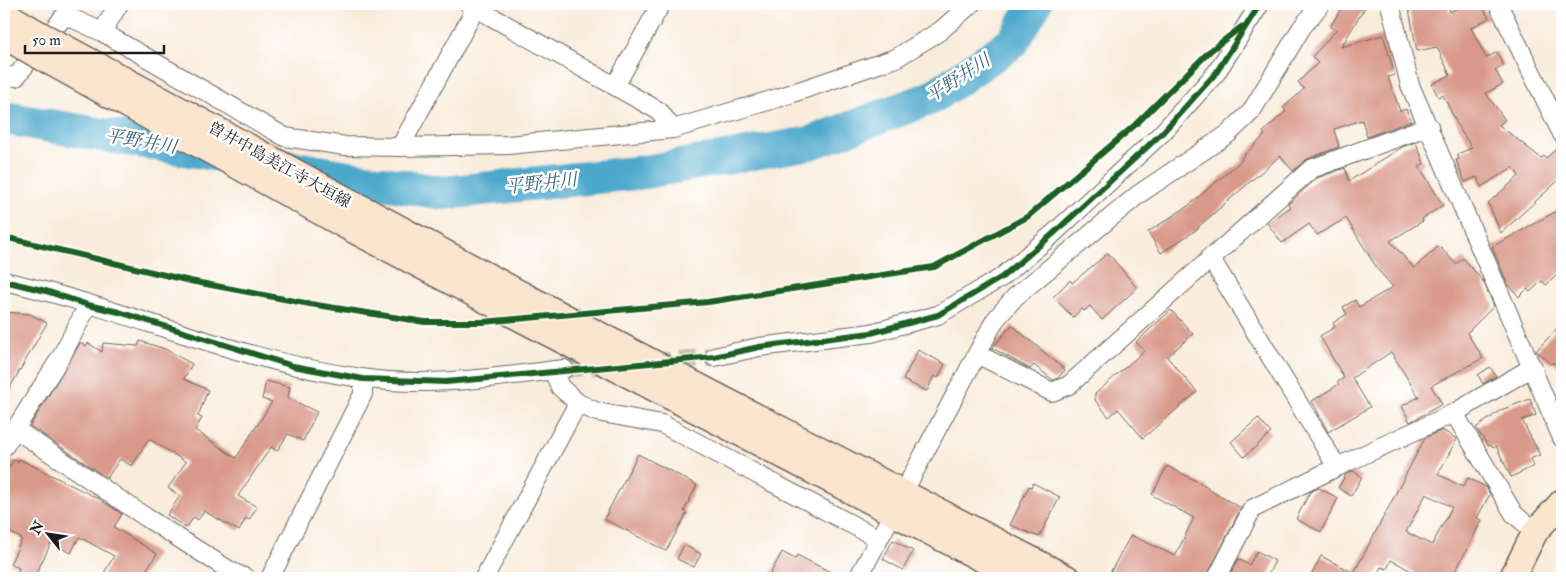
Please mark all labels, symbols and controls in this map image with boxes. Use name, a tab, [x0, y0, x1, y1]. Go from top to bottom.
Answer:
scale bar	[25, 22, 164, 54]
text: 50 m	[32, 31, 61, 50]
water label: 平野井川	[922, 48, 996, 108]
street label: 曽井中島美江寺大垣線	[205, 117, 354, 212]
water label: 平野井川	[103, 124, 180, 159]
water label: 平野井川	[504, 168, 580, 199]
north arrow	[22, 510, 72, 560]
text: N	[26, 518, 48, 538]

